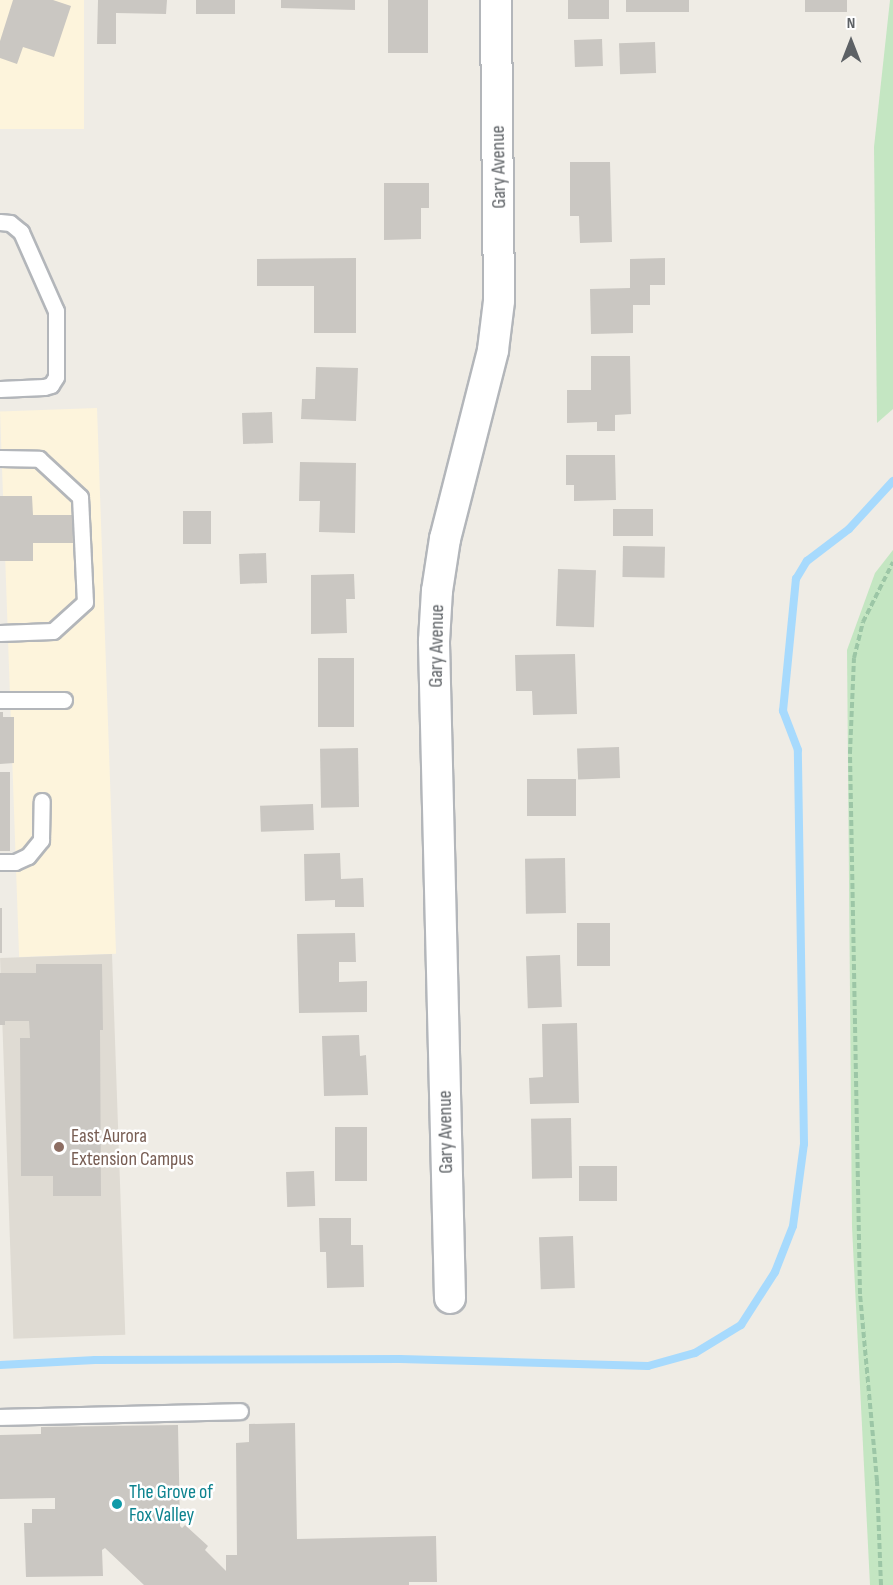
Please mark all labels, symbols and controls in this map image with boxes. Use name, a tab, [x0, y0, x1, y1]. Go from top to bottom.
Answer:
north arrow	[821, 12, 881, 72]
text: N	[847, 14, 855, 33]
street label: Gary Avenue	[486, 125, 512, 209]
street label: Gary Avenue	[424, 604, 450, 688]
street label: Gary Avenue	[433, 1090, 459, 1174]
place label: East Aurora Extension Campus	[71, 1124, 194, 1171]
marker: East Aurora Extension Campus	[52, 1140, 66, 1154]
place label: The Grove of Fox Valley	[129, 1480, 213, 1527]
marker: The Grove of Fox Valley	[110, 1497, 124, 1511]

